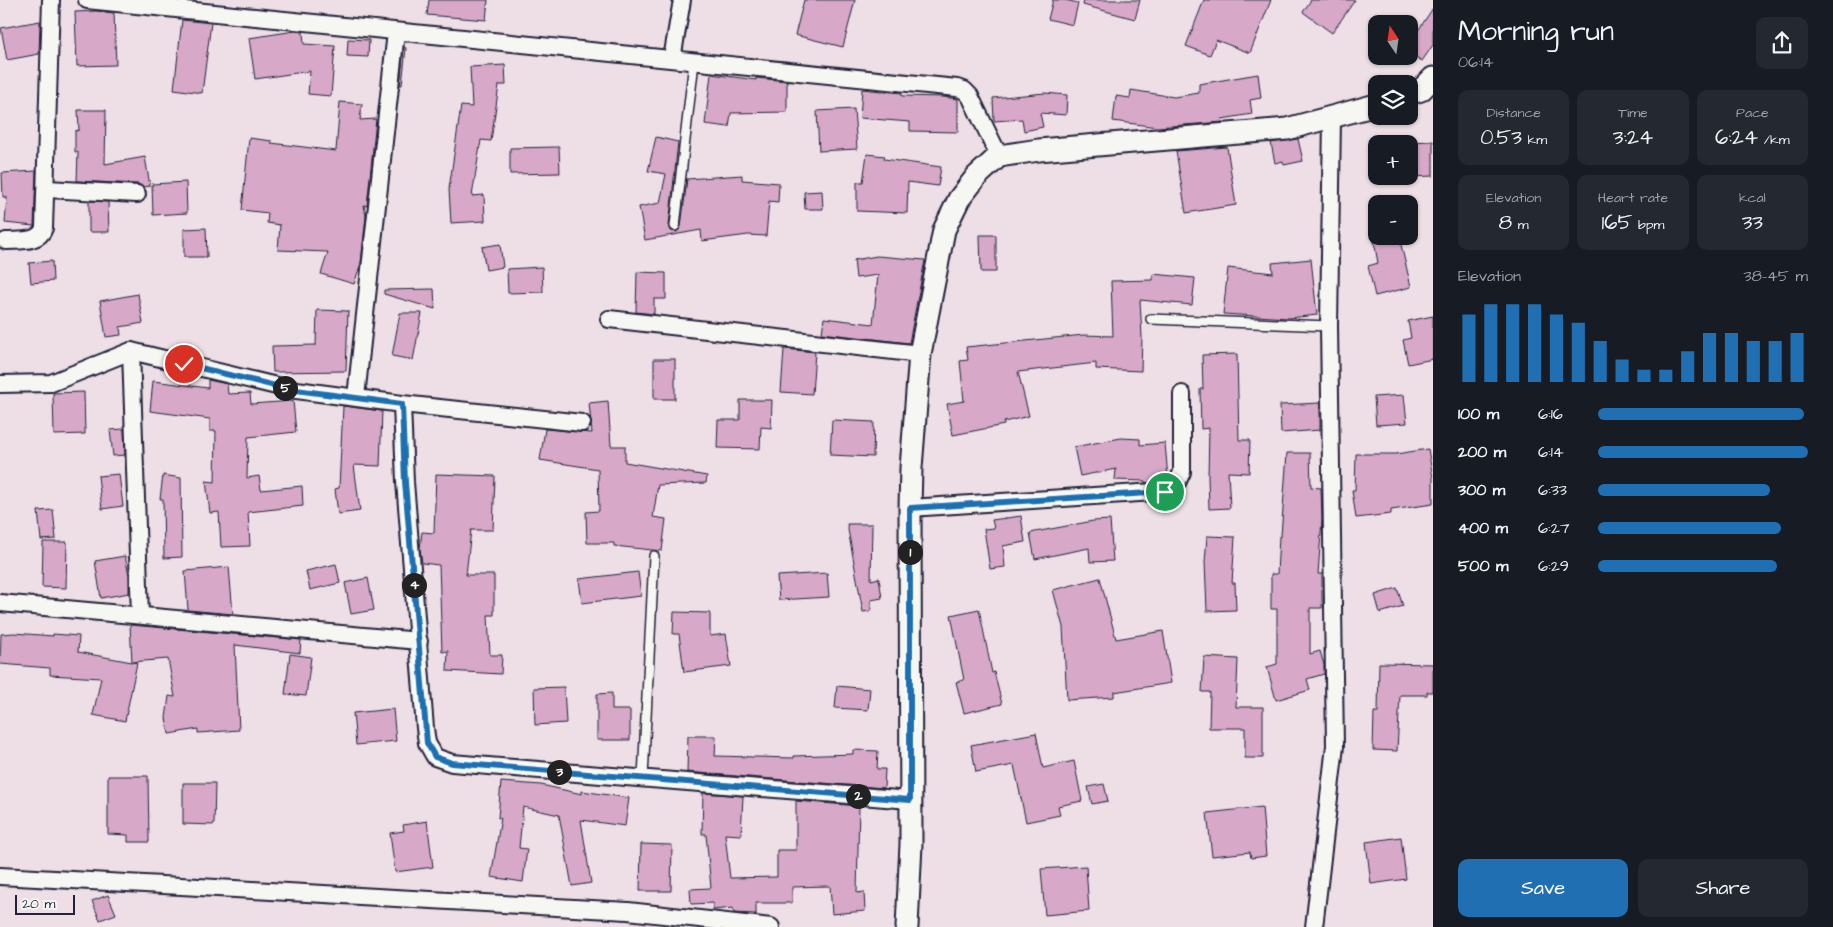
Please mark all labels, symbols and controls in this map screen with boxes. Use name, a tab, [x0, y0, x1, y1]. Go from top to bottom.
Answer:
text: Morning run	[1458, 12, 1614, 51]
north arrow	[1368, 15, 1418, 65]
map controls	[1368, 15, 1418, 245]
button: share	[1756, 17, 1808, 69]
text: 06:14	[1458, 51, 1494, 73]
button: layers	[1368, 75, 1418, 125]
text: Distance	[1486, 103, 1541, 123]
text: Time	[1618, 103, 1648, 123]
text: Pace	[1736, 103, 1769, 123]
text: 0.53	[1480, 123, 1522, 152]
text: 3:24	[1613, 123, 1653, 152]
text: 6:24	[1715, 123, 1758, 152]
text: km	[1522, 130, 1547, 150]
text: /km	[1758, 130, 1790, 150]
button: +	[1368, 135, 1418, 185]
text: Elevation	[1486, 188, 1541, 208]
text: Heart rate	[1598, 188, 1668, 208]
text: kcal	[1739, 188, 1766, 208]
button: −	[1368, 195, 1418, 245]
text: 8	[1499, 208, 1512, 237]
text: 165	[1602, 208, 1632, 237]
text: 33	[1742, 208, 1763, 237]
text: m	[1512, 215, 1529, 235]
text: bpm	[1632, 215, 1664, 235]
text: Elevation	[1458, 265, 1521, 287]
text: 38–45 m	[1743, 265, 1808, 287]
pin	[163, 343, 205, 385]
icon: check	[170, 350, 198, 378]
pin: 5	[272, 376, 298, 400]
text: 5	[281, 378, 290, 398]
text: 100 m	[1458, 403, 1499, 425]
text: 6:16	[1538, 403, 1563, 425]
text: 200 m	[1458, 441, 1506, 463]
text: 6:14	[1538, 441, 1564, 463]
pin	[1144, 471, 1186, 513]
icon: arrive	[1151, 478, 1179, 506]
text: 300 m	[1458, 479, 1505, 501]
text: 6:33	[1538, 479, 1567, 501]
text: 400 m	[1458, 517, 1508, 539]
text: 6:27	[1538, 517, 1570, 539]
pin: 1	[898, 540, 922, 564]
text: 1	[910, 542, 911, 562]
text: 500 m	[1458, 555, 1508, 577]
text: 6:29	[1538, 555, 1569, 577]
pin: 4	[402, 572, 426, 598]
text: 4	[410, 575, 419, 595]
pin: 3	[546, 760, 572, 784]
text: 3	[556, 762, 563, 782]
pin: 2	[846, 784, 870, 808]
text: 2	[854, 786, 863, 806]
button: Save	[1458, 859, 1628, 917]
button: Share	[1638, 859, 1808, 917]
scale bar	[15, 892, 75, 915]
text: 20 m	[22, 894, 55, 914]

